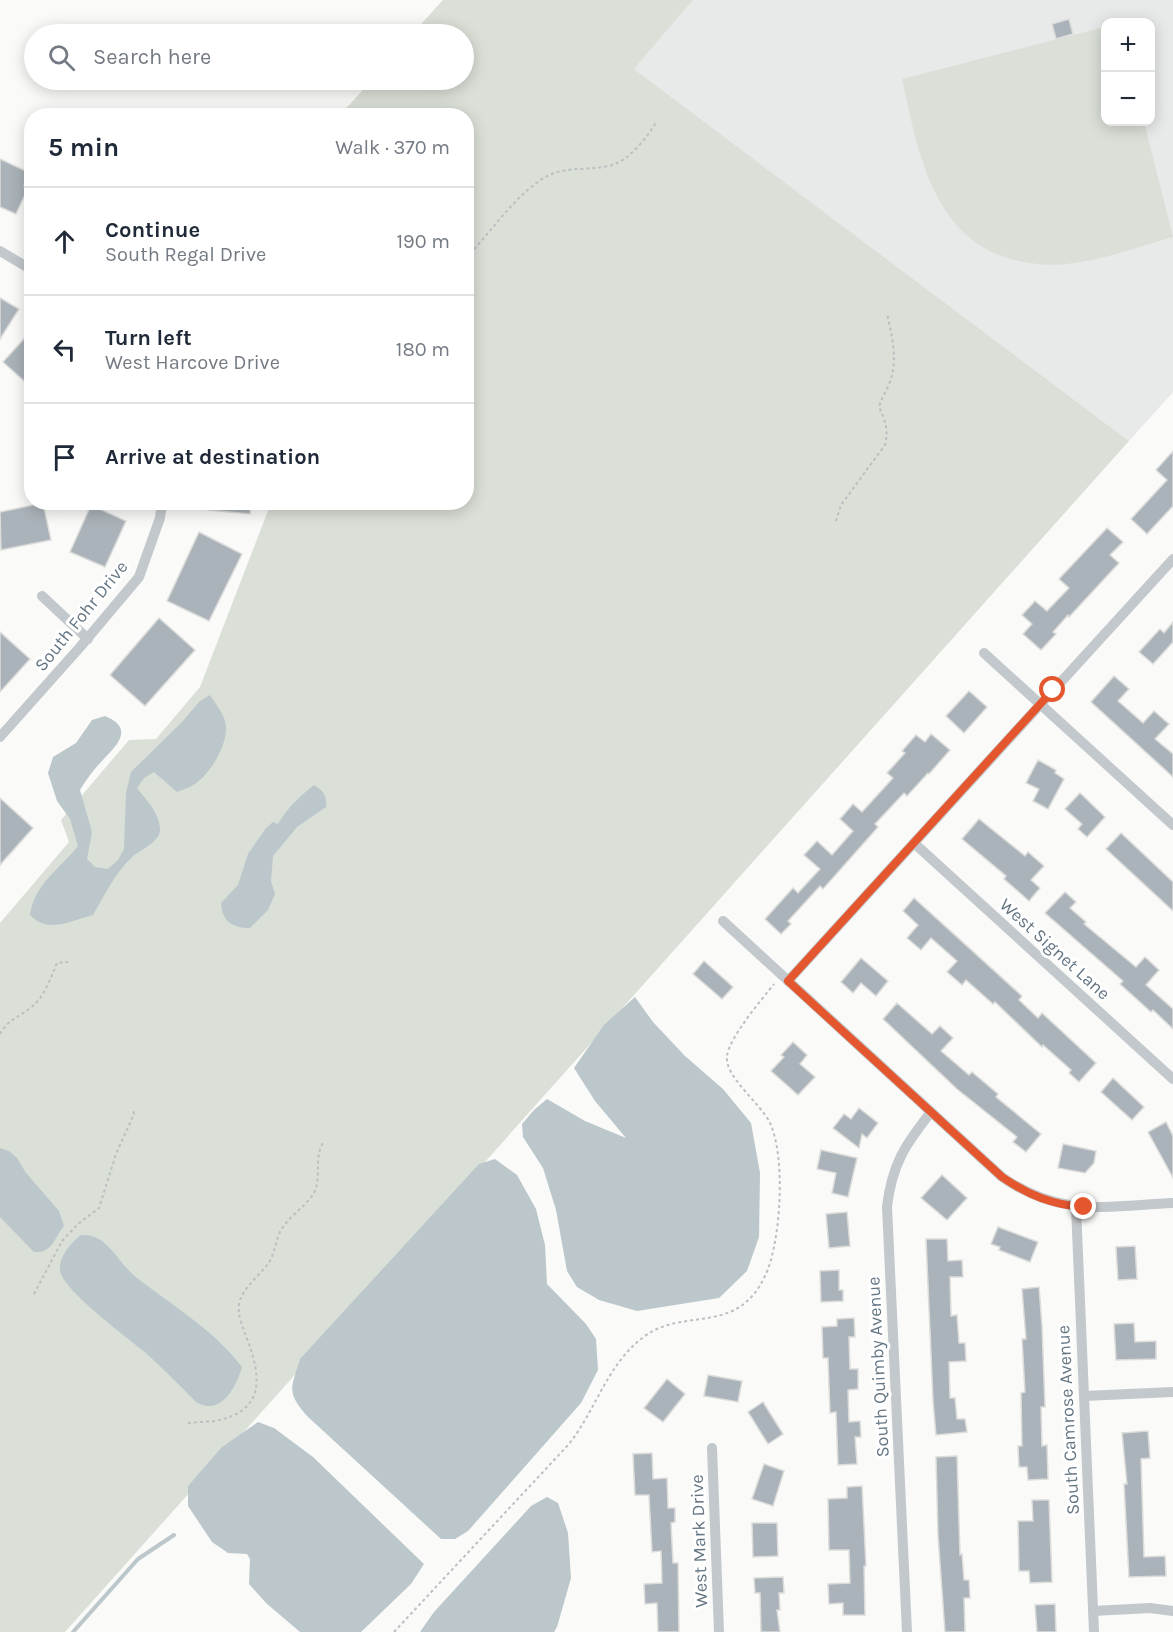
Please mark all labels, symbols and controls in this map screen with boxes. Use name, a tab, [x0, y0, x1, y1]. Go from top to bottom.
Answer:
map controls	[1101, 18, 1155, 126]
button: +	[1101, 18, 1155, 72]
search box	[24, 24, 474, 90]
icon: search	[45, 41, 78, 74]
text: Search here	[93, 44, 211, 70]
button: −	[1101, 72, 1155, 126]
text: 5 min	[48, 132, 119, 163]
text: Walk · 370 m	[335, 136, 450, 159]
text: Continue	[105, 217, 200, 243]
icon: ahead	[48, 225, 81, 258]
text: 190 m	[396, 230, 450, 253]
text: South Regal Drive	[105, 243, 266, 266]
text: Turn left	[105, 325, 192, 351]
icon: left	[48, 333, 81, 366]
text: 180 m	[396, 338, 450, 361]
text: West Harcove Drive	[105, 351, 280, 374]
icon: arrive	[48, 441, 81, 474]
text: Arrive at destination	[105, 444, 320, 470]
street label: South Fohr Drive	[30, 556, 132, 676]
route start	[1039, 676, 1065, 702]
street label: West Signet Lane	[995, 894, 1115, 1004]
route end	[1070, 1193, 1096, 1219]
street label: South Quimby Avenue	[862, 1276, 894, 1458]
street label: South Camrose Avenue	[1052, 1325, 1084, 1515]
street label: West Mark Drive	[686, 1474, 712, 1608]

